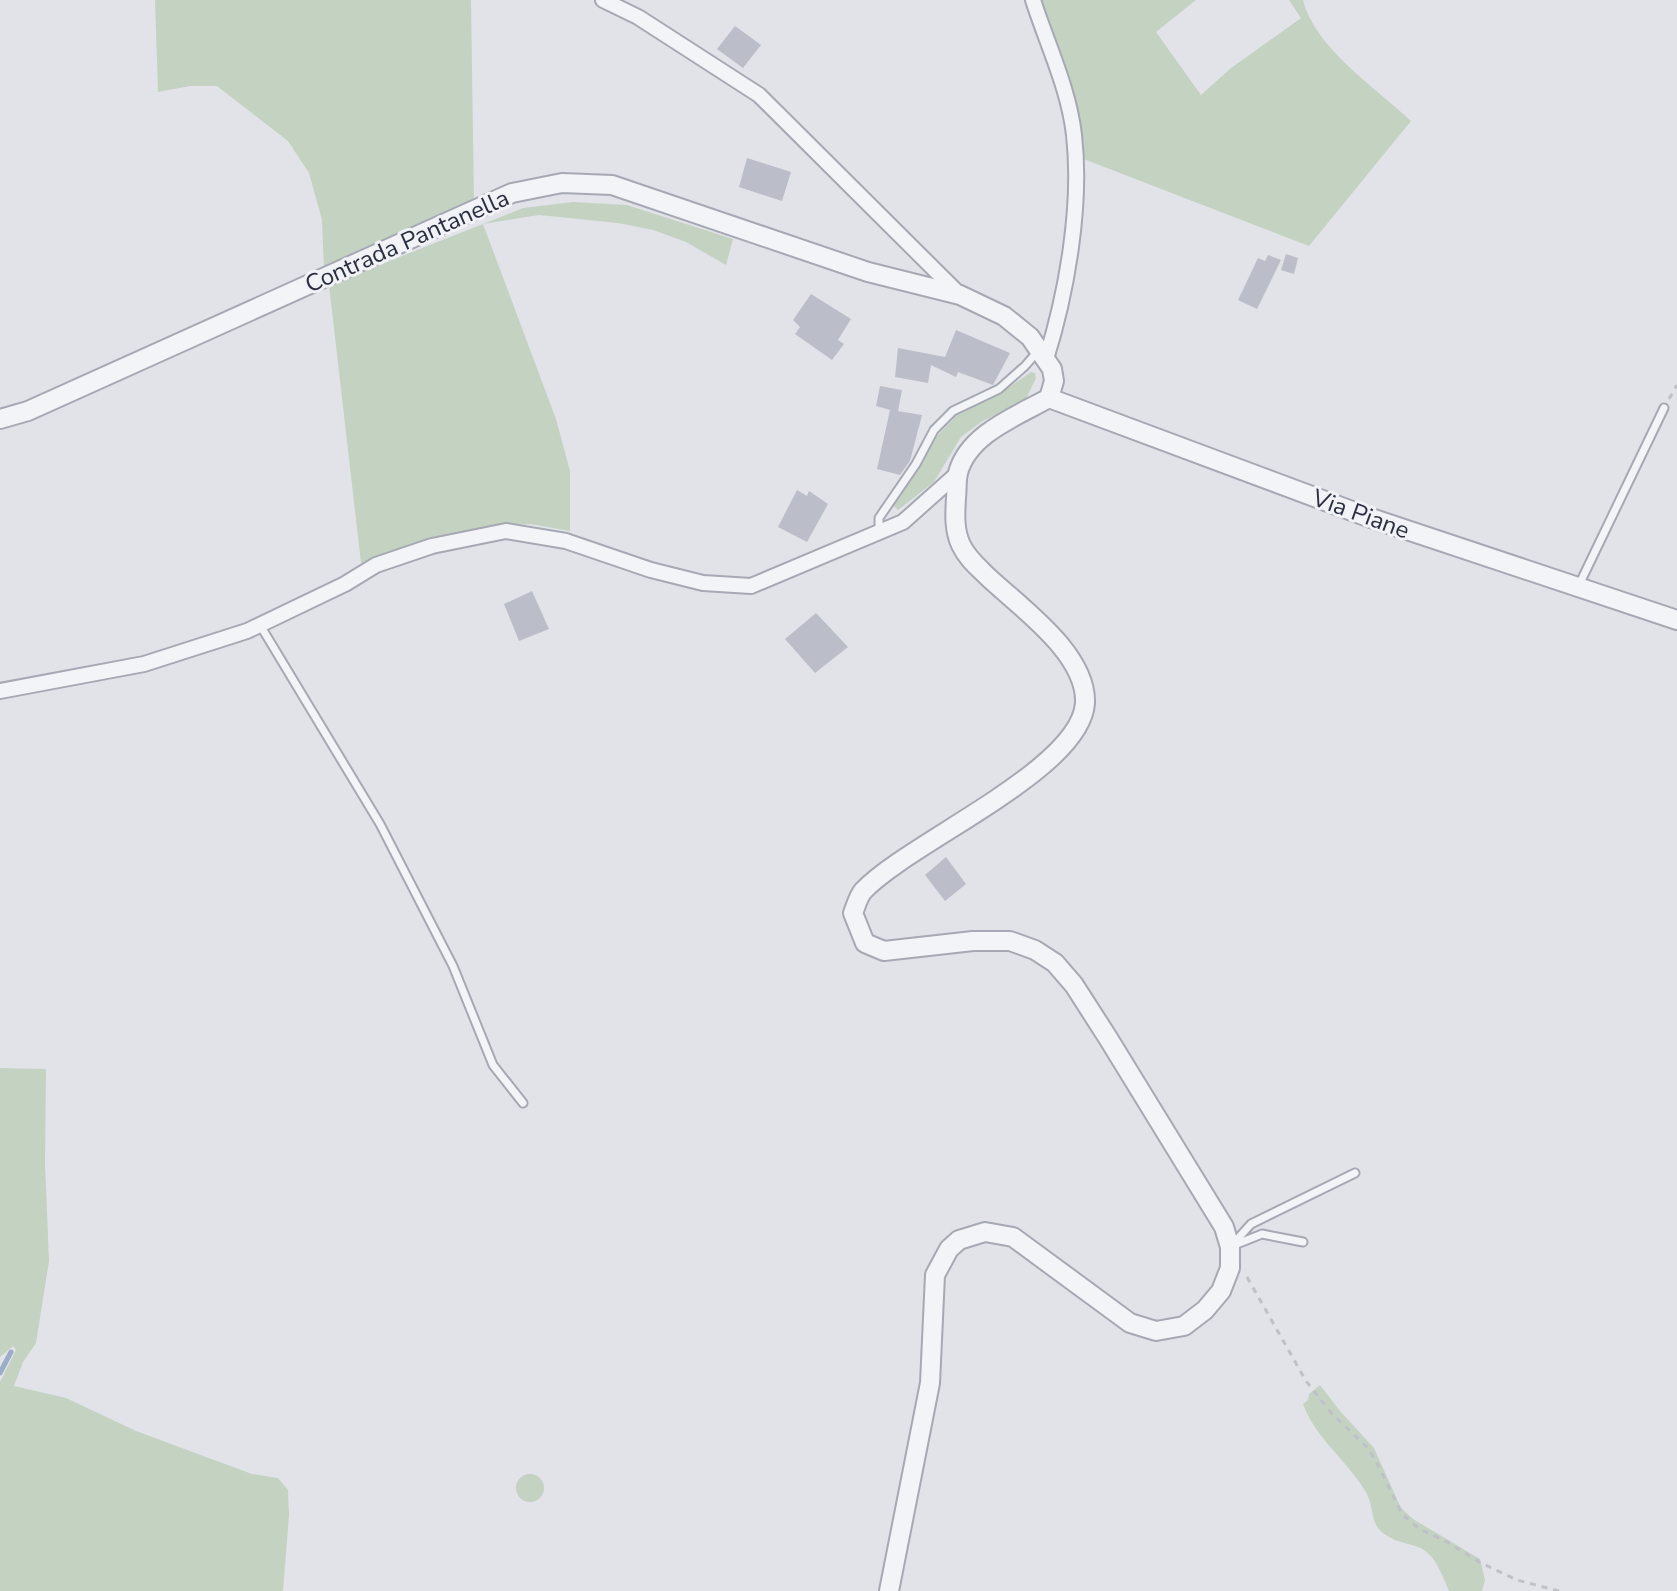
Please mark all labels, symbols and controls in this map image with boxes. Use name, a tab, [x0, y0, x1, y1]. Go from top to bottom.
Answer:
street label: Contrada Pantanella	[300, 182, 514, 300]
street label: Via Piane	[1307, 481, 1414, 546]

